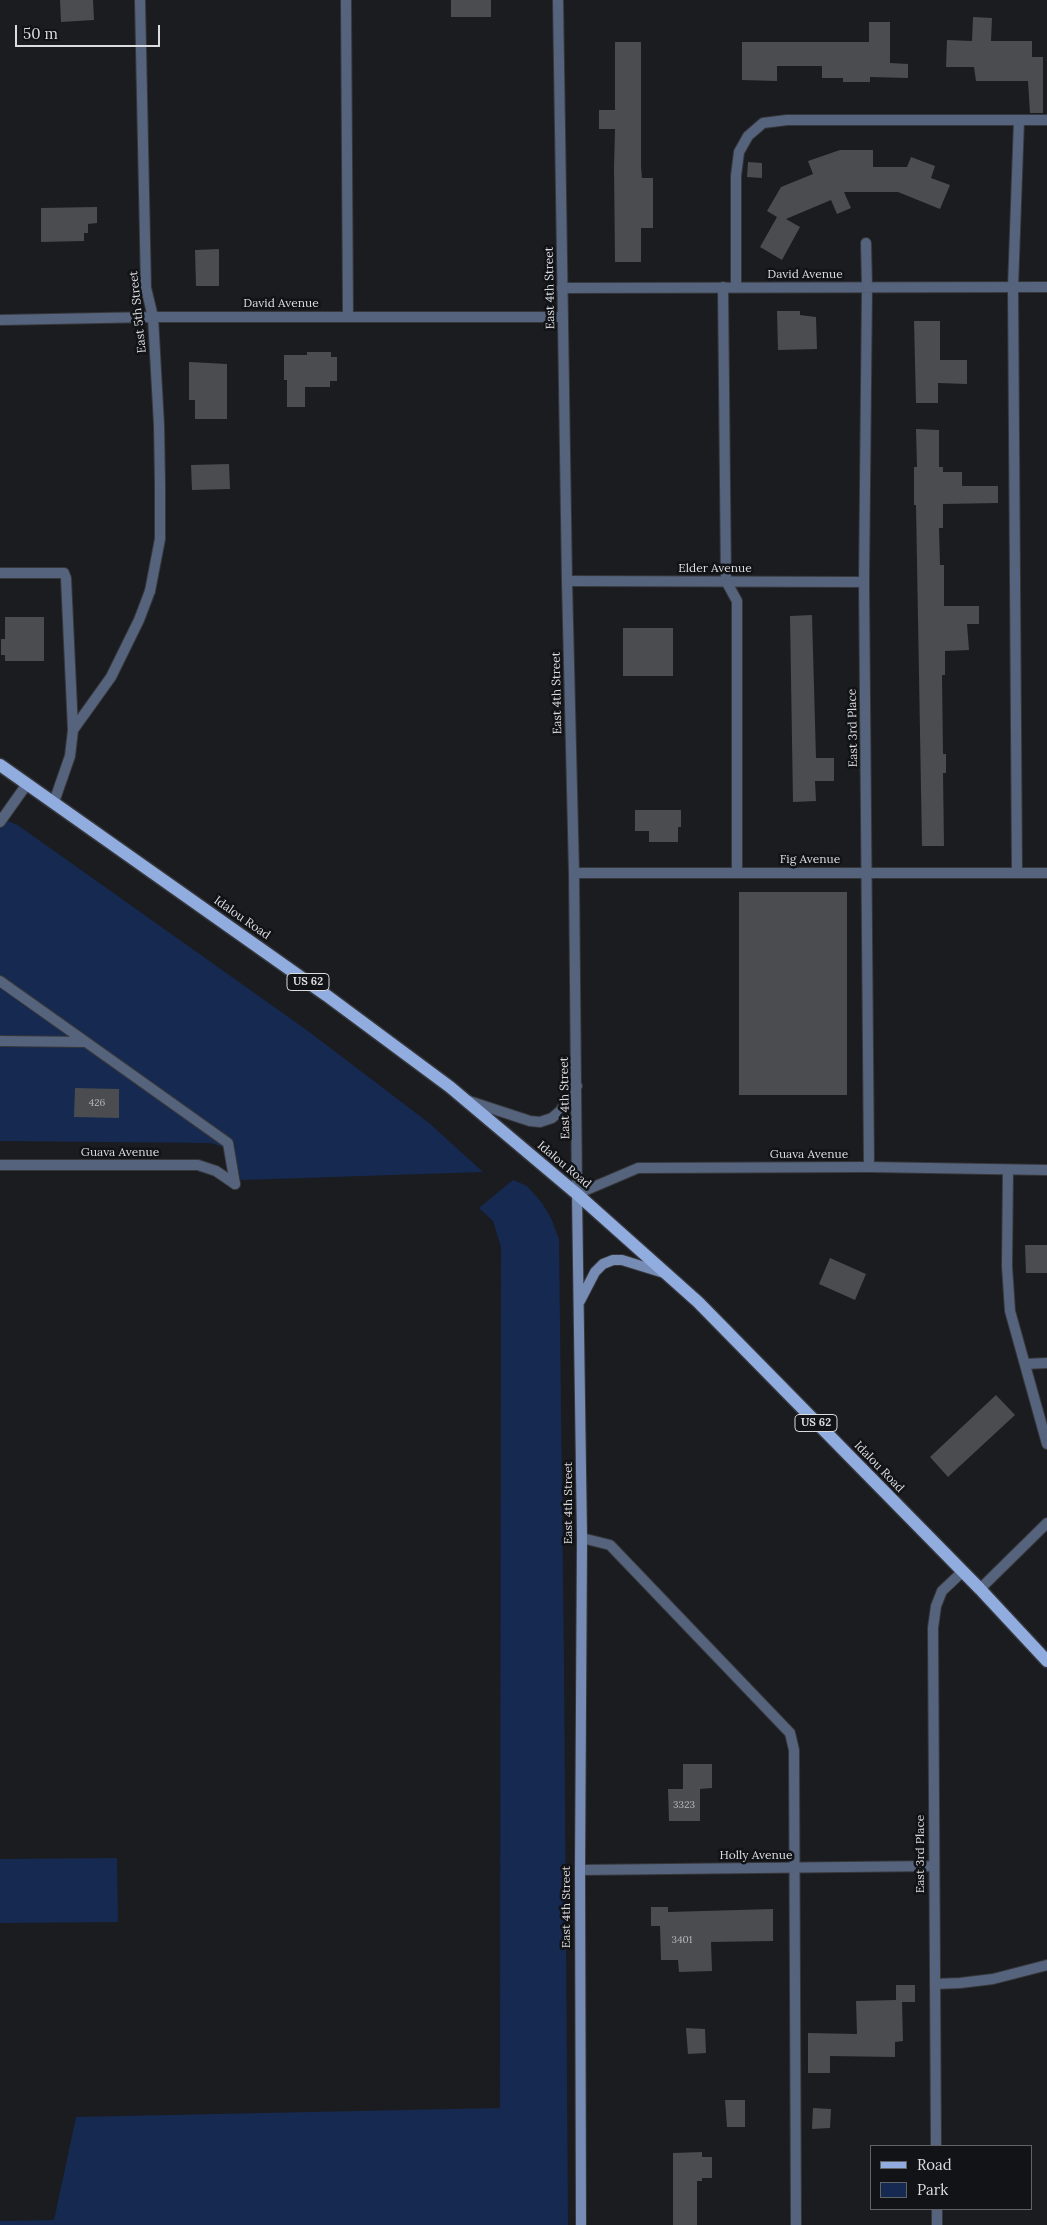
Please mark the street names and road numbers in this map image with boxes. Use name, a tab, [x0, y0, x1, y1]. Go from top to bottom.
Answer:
street label: East 4th Street	[542, 247, 558, 329]
street label: David Avenue	[767, 268, 843, 282]
street label: East 5th Street	[127, 270, 149, 354]
street label: David Avenue	[243, 297, 319, 311]
street label: Elder Avenue	[678, 562, 752, 576]
street label: East 4th Street	[549, 652, 565, 734]
street label: East 3rd Place	[845, 689, 861, 767]
street label: Fig Avenue	[780, 853, 840, 867]
street label: Idalou Road	[211, 893, 273, 943]
road number: US 62	[287, 974, 329, 990]
street label: East 4th Street	[557, 1057, 573, 1139]
street label: Idalou Road	[534, 1138, 594, 1192]
street label: Guava Avenue	[81, 1146, 159, 1160]
street label: Guava Avenue	[770, 1148, 848, 1162]
road number: US 62	[795, 1415, 837, 1432]
street label: Idalou Road	[851, 1438, 907, 1496]
street label: East 4th Street	[562, 1462, 576, 1544]
street label: East 3rd Place	[914, 1815, 928, 1893]
street label: Holly Avenue	[720, 1849, 792, 1863]
street label: East 4th Street	[560, 1866, 574, 1948]

